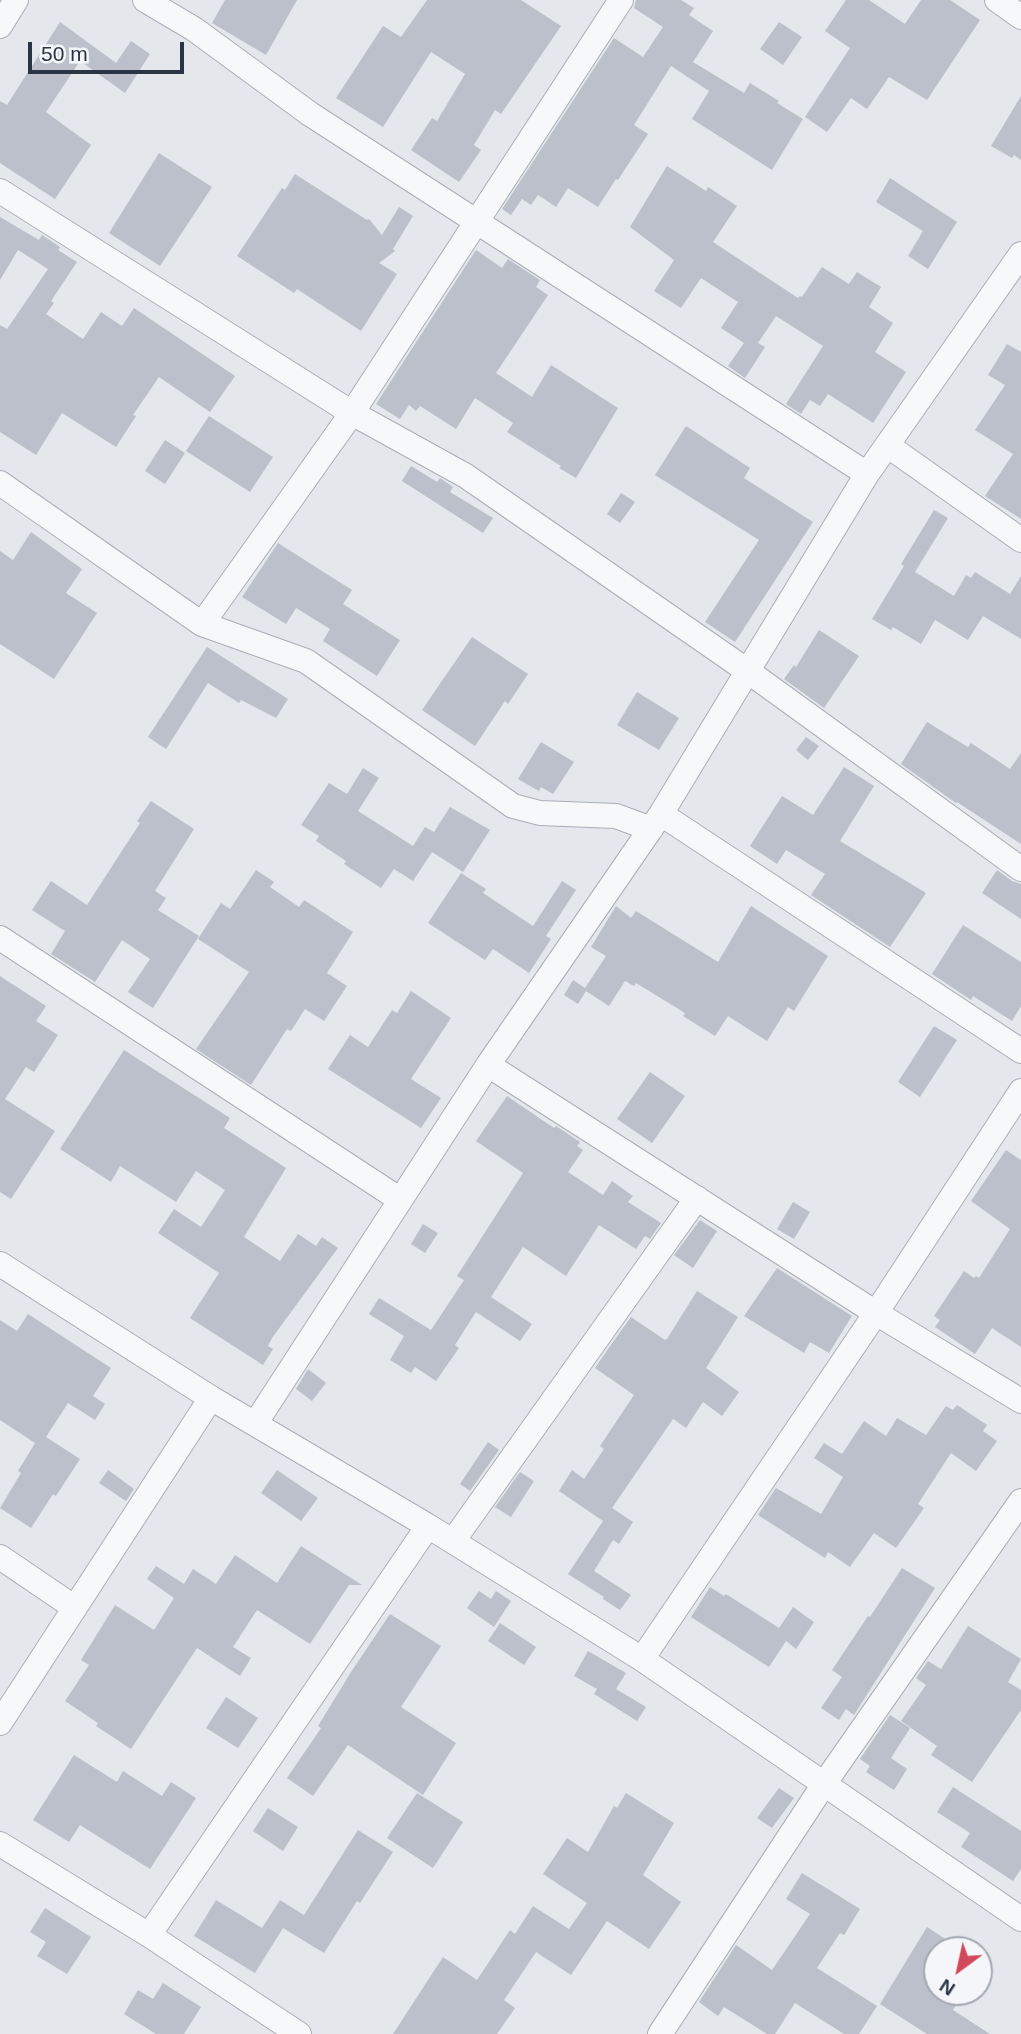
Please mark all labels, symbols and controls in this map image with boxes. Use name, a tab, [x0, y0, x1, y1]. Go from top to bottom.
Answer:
scale bar	[32, 28, 187, 72]
text: 50 m	[41, 42, 88, 65]
north arrow	[923, 1936, 993, 2006]
text: N	[936, 1975, 959, 2000]

